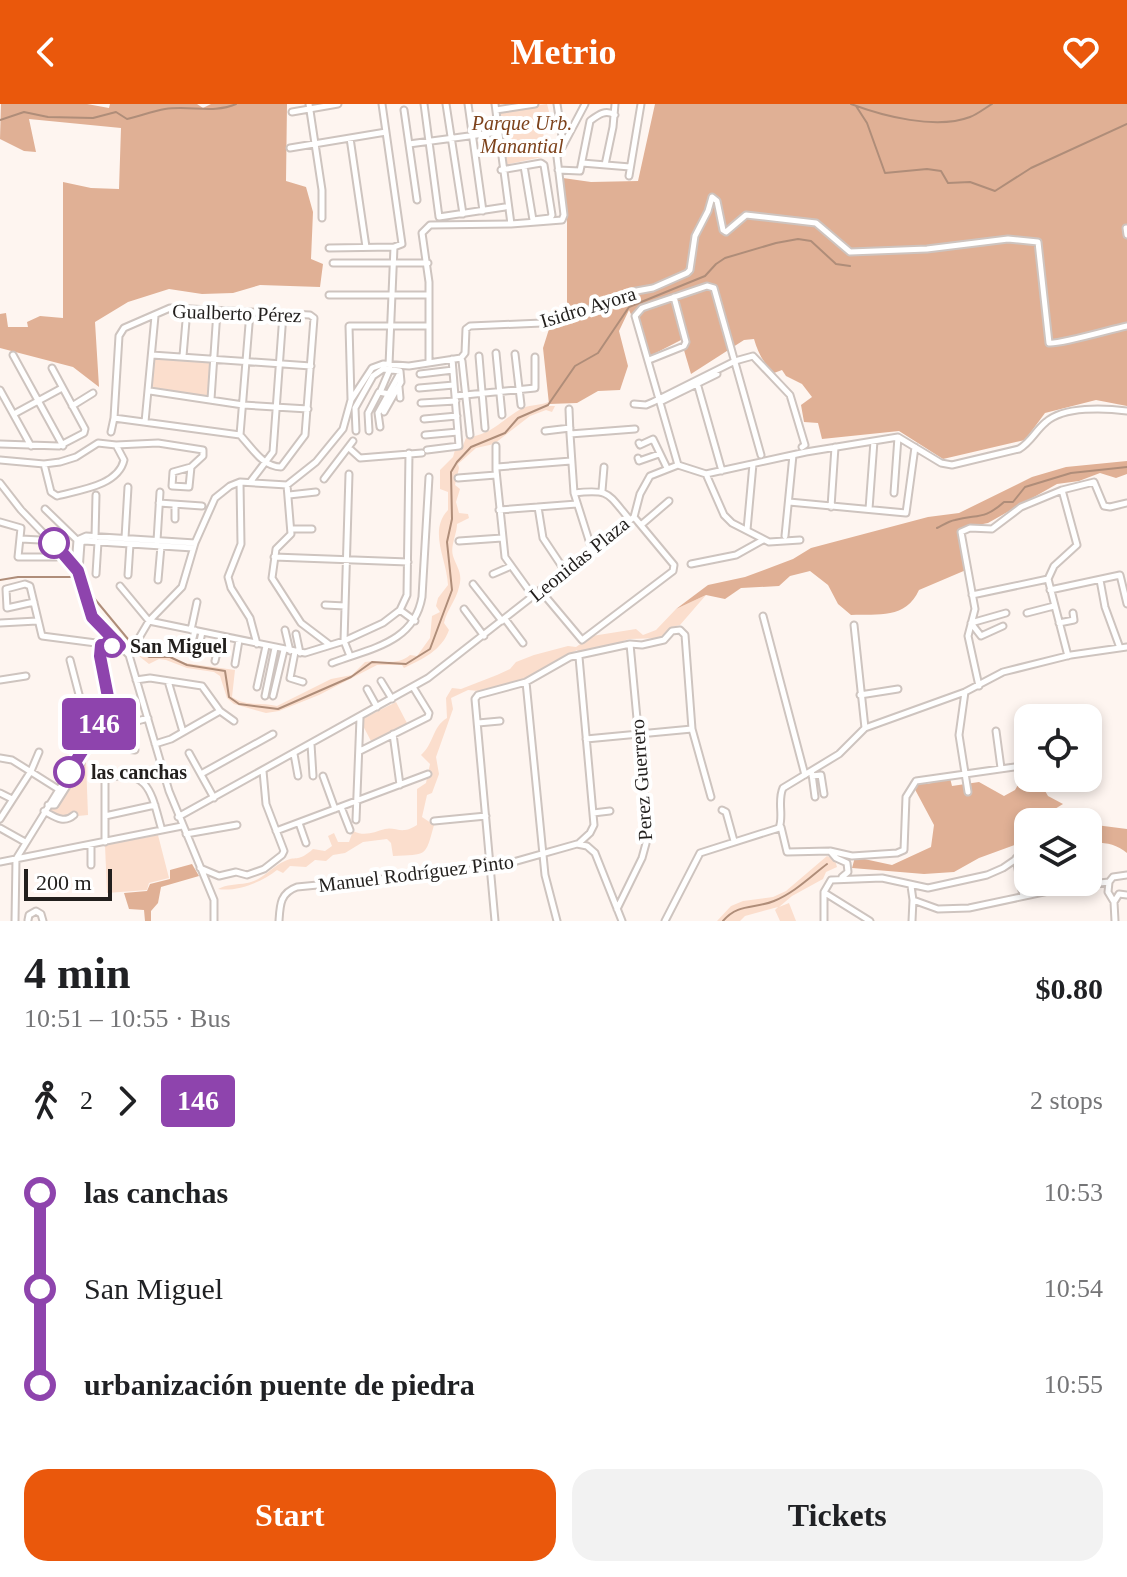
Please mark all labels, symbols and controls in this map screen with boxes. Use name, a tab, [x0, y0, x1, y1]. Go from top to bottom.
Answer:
icon: back	[24, 30, 68, 74]
icon: heart	[1059, 30, 1103, 74]
text: Metrio	[511, 32, 616, 72]
park label: Parque Urb. Manantial	[471, 112, 572, 157]
street label: Isidro Ayora	[538, 282, 639, 333]
street label: Gualberto Pérez	[172, 300, 302, 326]
street label: Leonidas Plaza	[525, 512, 633, 606]
unlabelled marker	[39, 528, 69, 558]
marker: San Miguel	[101, 635, 123, 657]
place label: San Miguel	[130, 635, 228, 658]
line badge: 146	[53, 698, 145, 750]
map controls	[1014, 704, 1102, 896]
button: locate	[1014, 704, 1102, 792]
text: 146	[78, 708, 120, 739]
street label: Perez Guerrero	[626, 719, 656, 841]
marker: las canchas	[54, 757, 84, 787]
place label: las canchas	[91, 761, 187, 783]
button: layers	[1014, 808, 1102, 896]
street label: Manuel Rodríguez Pinto	[317, 850, 515, 897]
scale bar	[24, 865, 112, 901]
text: 200 m	[36, 870, 92, 895]
text: 4 min	[24, 949, 130, 998]
text: $0.80	[1036, 972, 1103, 1005]
text: 10:51 – 10:55 · Bus	[24, 1004, 231, 1033]
icon: walk	[24, 1079, 68, 1123]
icon: forward	[105, 1079, 149, 1123]
text: 146	[177, 1085, 219, 1116]
text: 2	[80, 1086, 93, 1115]
text: 2 stops	[1030, 1086, 1103, 1115]
text: las canchas	[84, 1176, 228, 1209]
text: 10:53	[1044, 1178, 1103, 1207]
text: San Miguel	[84, 1272, 223, 1305]
text: 10:54	[1044, 1274, 1103, 1303]
text: urbanización puente de piedra	[84, 1368, 475, 1401]
text: 10:55	[1044, 1370, 1103, 1399]
button: Start	[24, 1469, 556, 1561]
button: Tickets	[572, 1469, 1103, 1561]

